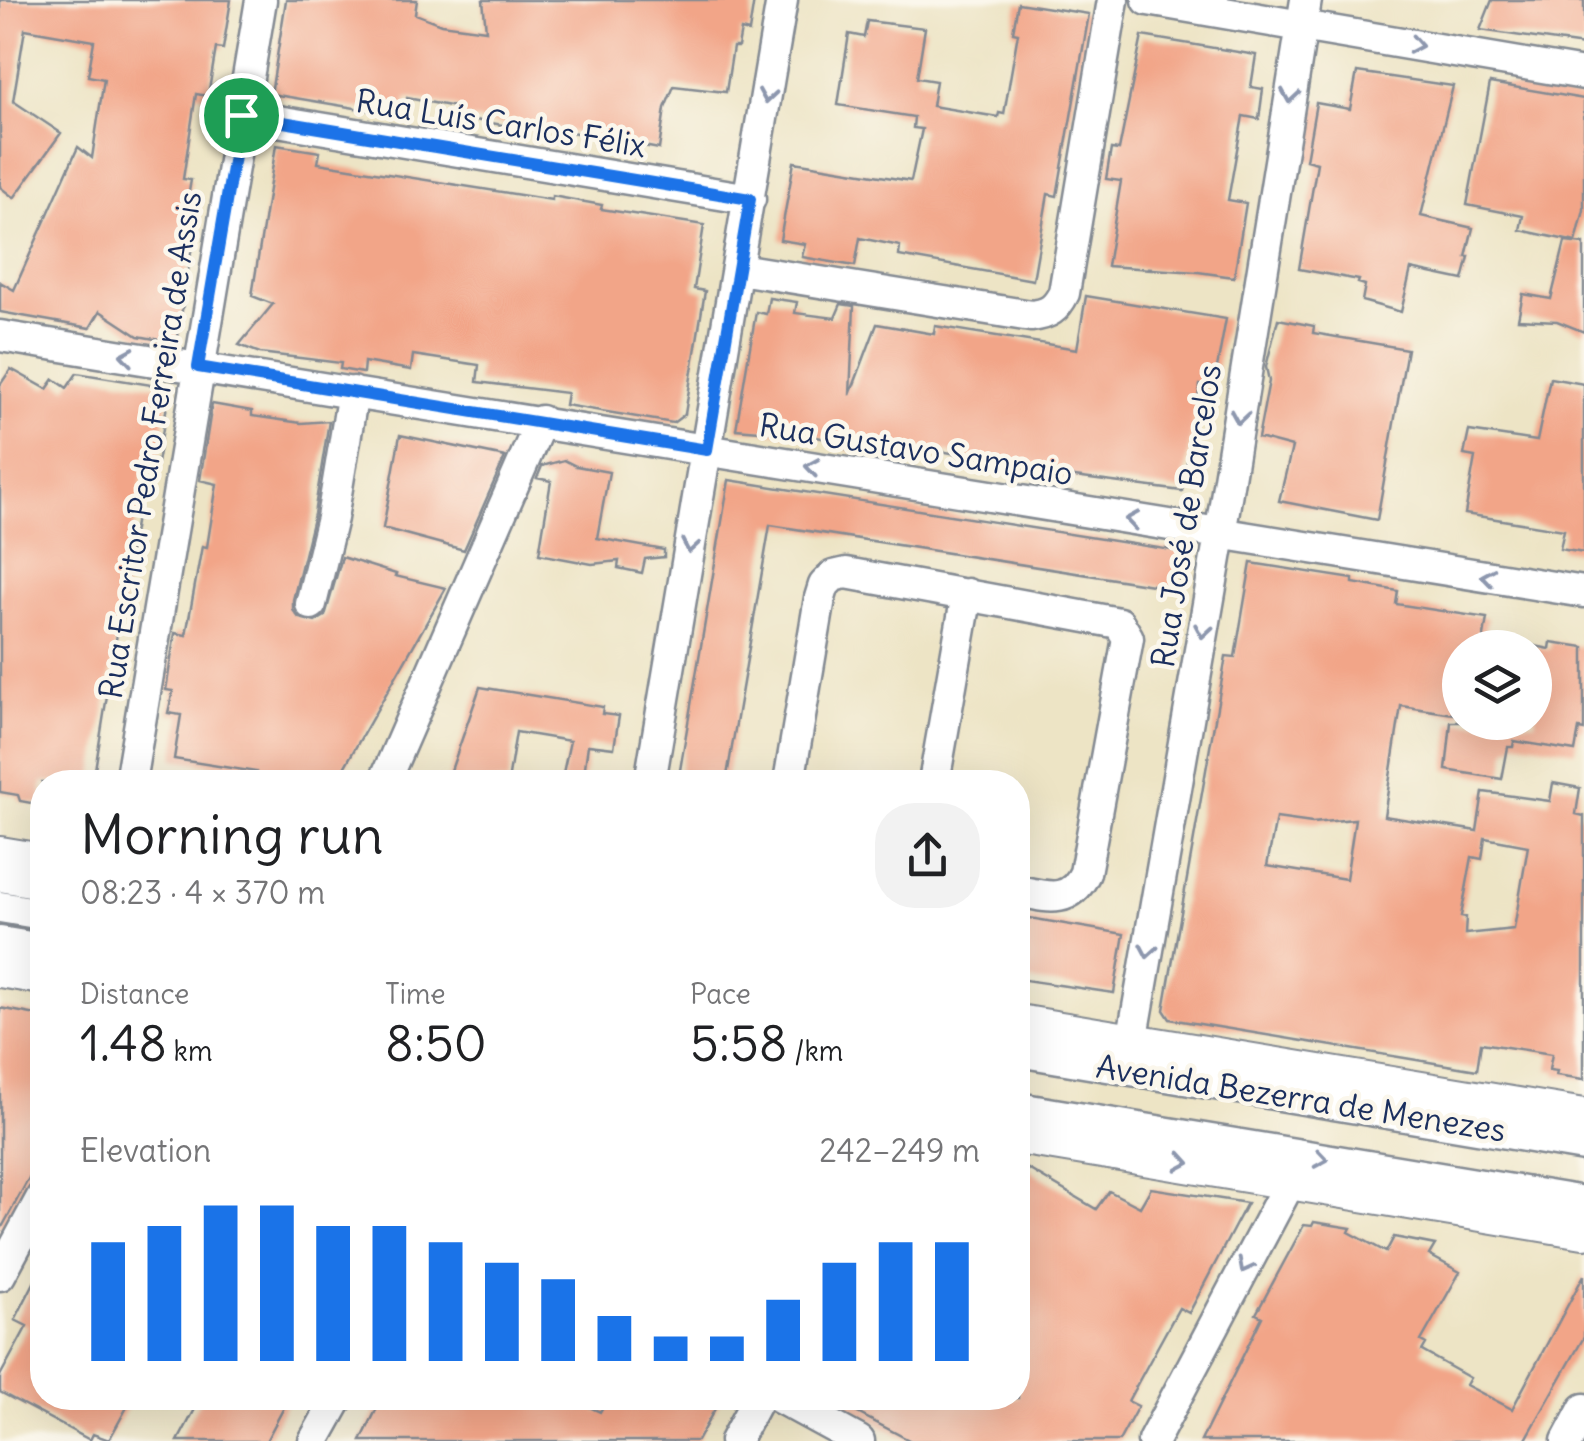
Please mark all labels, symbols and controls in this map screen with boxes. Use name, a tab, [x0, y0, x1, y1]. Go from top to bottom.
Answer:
one-way arrow	[1408, 34, 1425, 55]
pin	[199, 73, 284, 158]
street label: Rua Luís Carlos Félix	[353, 80, 649, 166]
icon: arrive	[214, 88, 269, 143]
one-way arrow	[757, 88, 778, 105]
one-way arrow	[1280, 88, 1301, 104]
street label: Rua Escritor Pedro Ferreira de Assis	[90, 188, 210, 702]
one-way arrow	[119, 346, 135, 367]
street label: Rua José de Barcelos	[1142, 361, 1230, 671]
street label: Rua Gustavo Sampaio	[756, 404, 1076, 494]
one-way arrow	[1229, 409, 1250, 425]
one-way arrow	[803, 457, 820, 478]
one-way arrow	[1124, 510, 1140, 531]
one-way arrow	[680, 538, 701, 554]
one-way arrow	[1479, 567, 1496, 588]
one-way arrow	[1193, 623, 1214, 639]
map controls	[1442, 630, 1552, 740]
button: layers	[1442, 630, 1552, 740]
text: Morning run	[80, 800, 384, 869]
button: share	[875, 803, 980, 908]
text: 08:23 · 4 × 370 m	[80, 872, 325, 913]
one-way arrow	[1138, 943, 1159, 959]
text: Distance	[80, 976, 189, 1012]
text: Time	[385, 976, 446, 1012]
text: Pace	[690, 976, 751, 1012]
text: 1.48	[80, 1012, 167, 1075]
text: 8:50	[385, 1012, 487, 1075]
text: 5:58	[690, 1012, 788, 1075]
text: km	[167, 1033, 212, 1069]
text: /km	[788, 1033, 843, 1069]
street label: Avenida Bezerra de Menezes	[1093, 1045, 1509, 1151]
text: Elevation	[80, 1130, 211, 1171]
text: 242–249 m	[819, 1130, 980, 1171]
one-way arrow	[1313, 1148, 1329, 1169]
one-way arrow	[1174, 1151, 1191, 1172]
one-way arrow	[1238, 1256, 1258, 1274]

